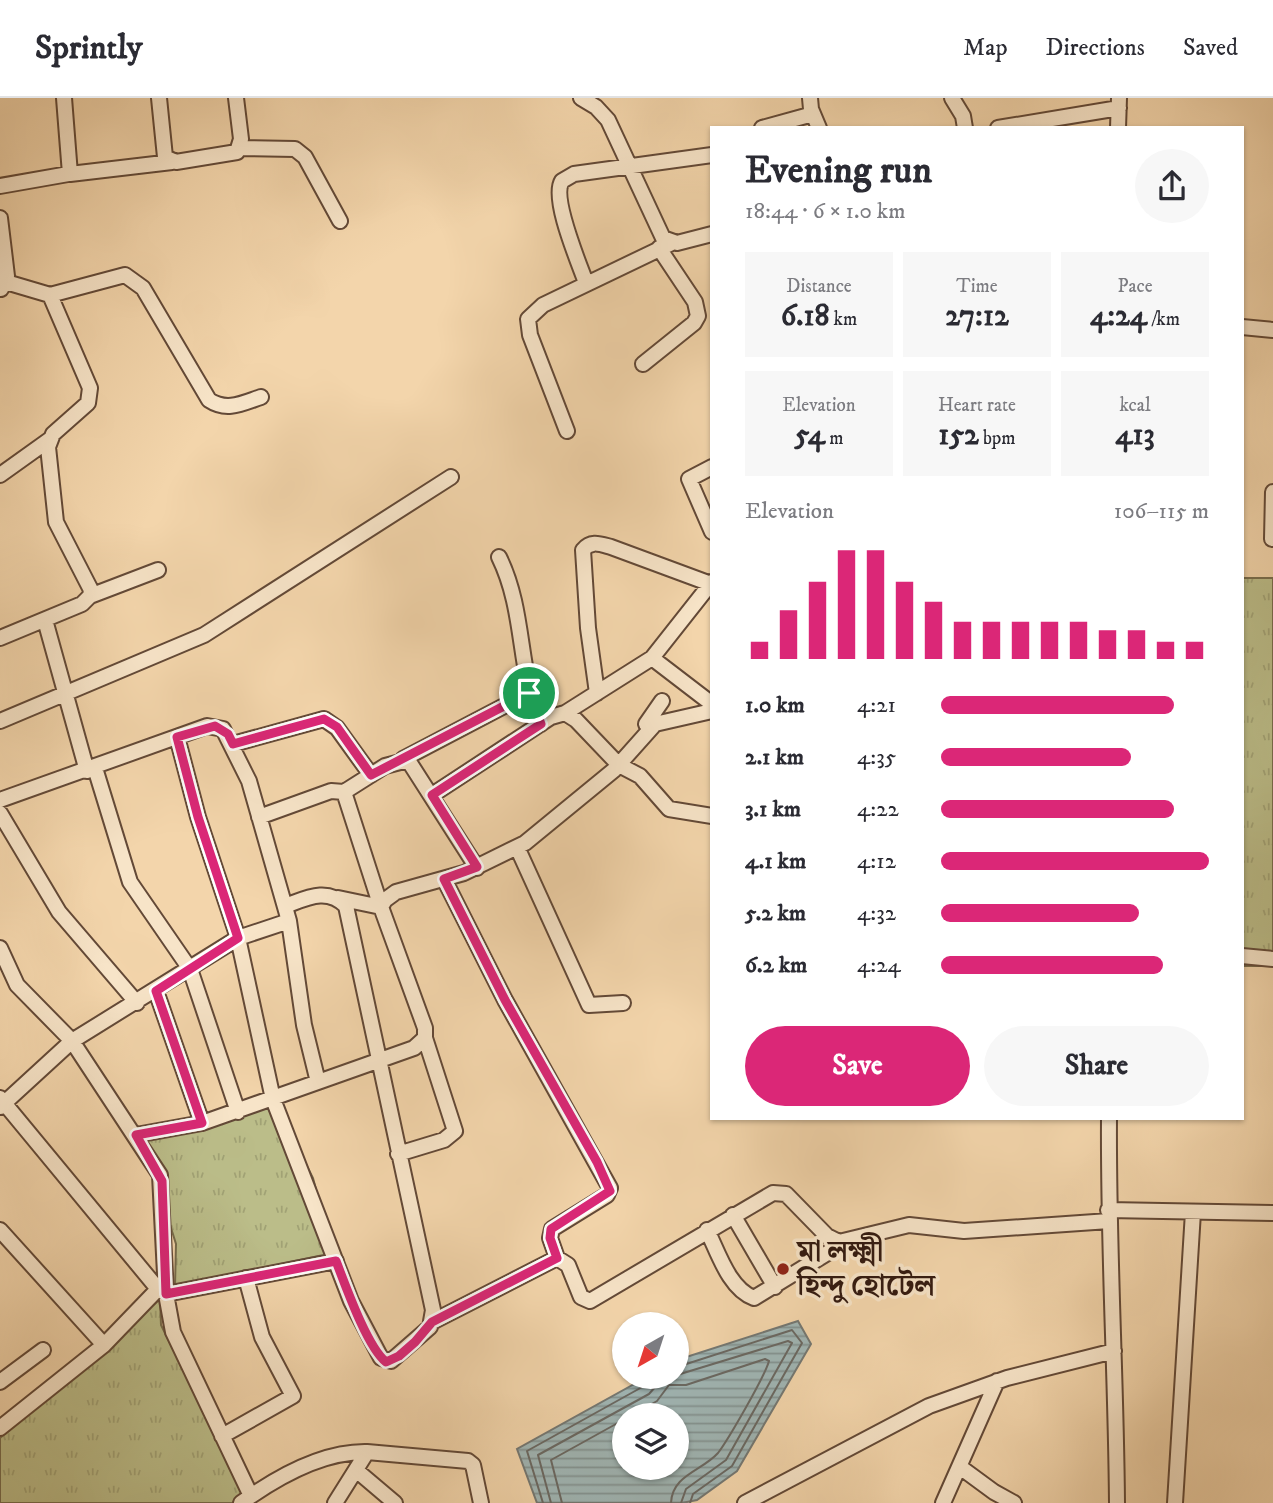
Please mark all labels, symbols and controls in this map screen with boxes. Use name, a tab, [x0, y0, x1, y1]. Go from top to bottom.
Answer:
text: Sprintly	[35, 28, 142, 69]
text: Map	[963, 33, 1008, 63]
text: Directions	[1046, 33, 1145, 63]
text: Saved	[1183, 33, 1238, 63]
text: Evening run	[745, 147, 932, 195]
button: share	[1135, 149, 1209, 223]
text: 18:44 · 6 × 1.0 km	[745, 197, 906, 226]
text: Distance	[786, 275, 852, 298]
text: Time	[956, 275, 998, 298]
text: Pace	[1117, 275, 1153, 298]
text: 6.18	[781, 298, 829, 335]
text: 27:12	[945, 298, 1009, 335]
text: 4:24	[1090, 298, 1147, 335]
text: km	[829, 308, 857, 331]
text: /km	[1147, 308, 1180, 331]
text: Elevation	[782, 394, 856, 417]
text: Heart rate	[938, 394, 1016, 417]
text: kcal	[1119, 394, 1151, 417]
text: 54	[795, 417, 825, 454]
text: 152	[938, 417, 979, 454]
text: 413	[1115, 417, 1155, 454]
text: m	[825, 427, 843, 450]
text: bpm	[979, 427, 1016, 450]
text: Elevation	[745, 497, 834, 526]
text: 106–115 m	[1114, 497, 1209, 526]
pin	[499, 663, 559, 723]
icon: arrive	[510, 674, 548, 712]
text: 1.0 km	[745, 691, 805, 720]
text: 4:21	[857, 691, 896, 720]
text: 2.1 km	[745, 743, 804, 772]
text: 4:35	[857, 743, 896, 772]
text: 3.1 km	[745, 795, 801, 824]
text: 4:22	[857, 795, 899, 824]
text: 4.1 km	[745, 847, 806, 876]
text: 4:12	[857, 847, 896, 876]
text: 5.2 km	[745, 899, 806, 928]
text: 4:32	[857, 899, 896, 928]
text: 6.2 km	[745, 951, 807, 980]
text: 4:24	[857, 951, 901, 980]
button: Save	[745, 1026, 970, 1106]
button: Share	[984, 1026, 1209, 1106]
place label: মা লক্ষ্মী হিন্দু হোটেল	[795, 1232, 937, 1305]
marker: মা লক্ষ্মী হিন্দু হোটেল	[775, 1261, 791, 1277]
north arrow	[612, 1312, 690, 1390]
map controls	[612, 1312, 689, 1480]
button: layers	[612, 1403, 689, 1480]

